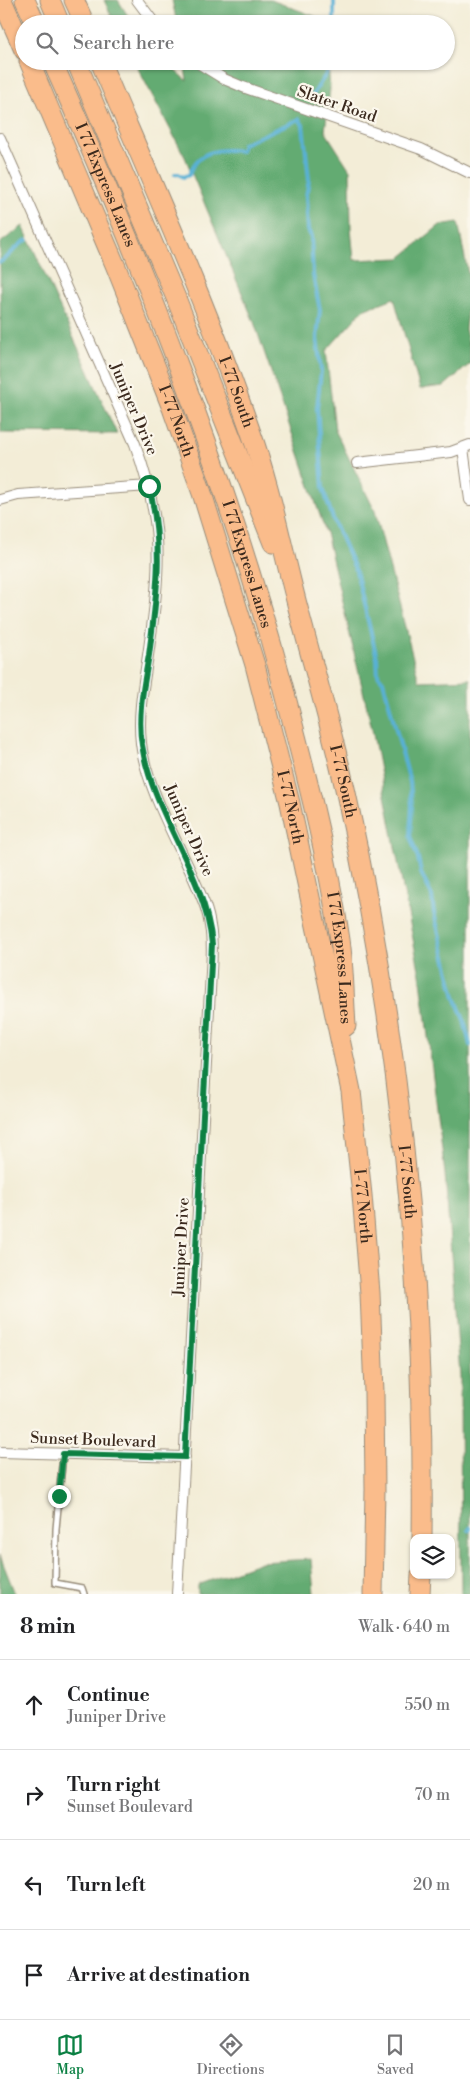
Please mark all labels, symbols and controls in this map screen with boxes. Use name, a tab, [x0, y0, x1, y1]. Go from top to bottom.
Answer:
search box	[15, 15, 455, 70]
icon: search	[33, 29, 61, 57]
text: Search here	[73, 31, 174, 55]
street label: Slater Road	[295, 81, 379, 127]
street label: I 77 Express Lanes	[70, 120, 141, 250]
street label: I-77 South	[214, 353, 259, 431]
street label: Juniper Drive	[105, 359, 163, 459]
street label: I-77 North	[154, 382, 199, 460]
route start	[138, 475, 161, 498]
street label: I 77 Express Lanes	[217, 498, 276, 630]
street label: I-77 South	[325, 743, 361, 820]
street label: I-77 North	[272, 768, 309, 846]
street label: Juniper Drive	[159, 780, 218, 879]
street label: I 77 Express Lanes	[322, 890, 356, 1024]
street label: I-77 South	[394, 1144, 421, 1220]
street label: I-77 North	[349, 1168, 376, 1245]
street label: Juniper Drive	[168, 1197, 194, 1298]
street label: Sunset Boulevard	[30, 1428, 156, 1452]
route end	[48, 1485, 71, 1508]
map controls	[410, 1534, 455, 1579]
button: layers	[410, 1534, 455, 1579]
text: 8 min	[20, 1614, 75, 1640]
text: Walk · 640 m	[359, 1617, 450, 1637]
text: Continue	[67, 1683, 150, 1707]
icon: ahead	[20, 1691, 48, 1719]
text: 550 m	[404, 1695, 450, 1715]
text: Juniper Drive	[67, 1707, 166, 1727]
text: Turn right	[67, 1773, 160, 1797]
icon: right	[20, 1781, 48, 1809]
text: 70 m	[414, 1785, 450, 1805]
text: Sunset Boulevard	[67, 1797, 193, 1817]
icon: left	[20, 1871, 48, 1899]
text: Turn left	[67, 1873, 146, 1897]
text: 20 m	[413, 1875, 450, 1895]
icon: arrive	[20, 1961, 48, 1989]
text: Arrive at destination	[67, 1963, 250, 1987]
tab: Map	[56, 2031, 84, 2079]
tab: Directions	[197, 2031, 264, 2079]
tab: Saved	[377, 2031, 414, 2079]

